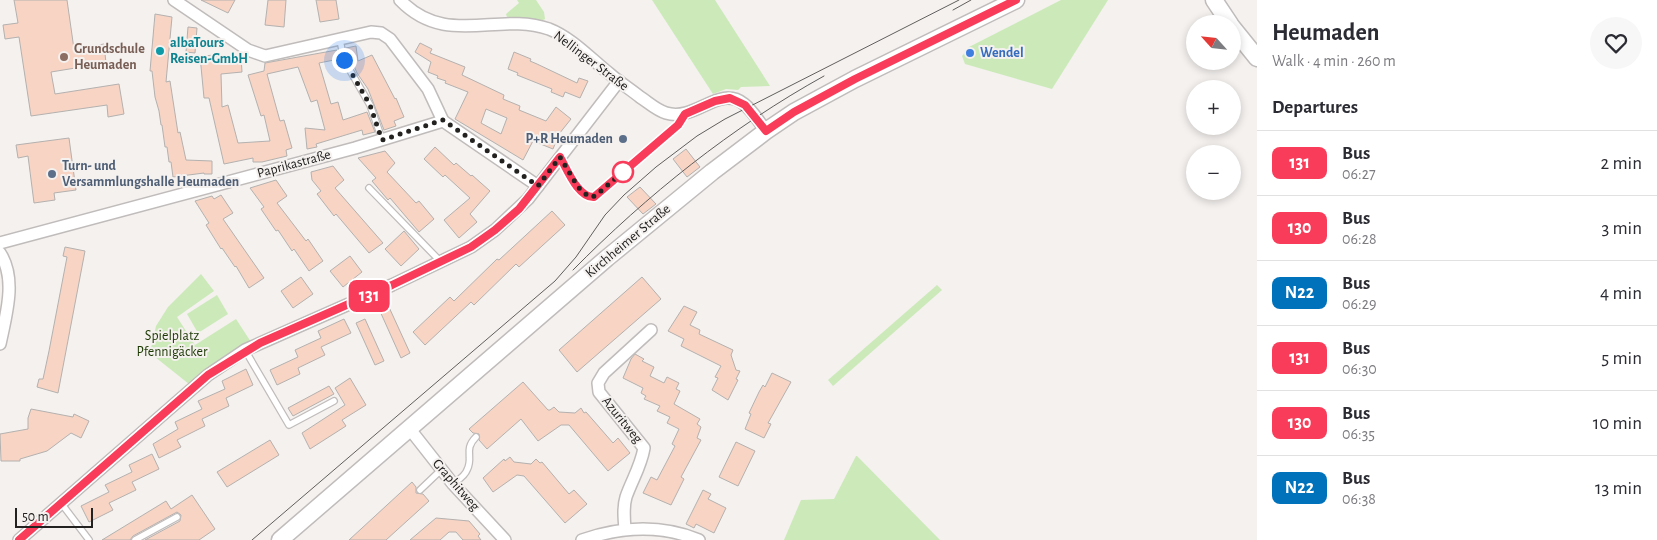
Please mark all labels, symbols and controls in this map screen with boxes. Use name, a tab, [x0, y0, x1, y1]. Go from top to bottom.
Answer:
north arrow	[1186, 15, 1241, 70]
map controls	[1186, 15, 1241, 200]
button: heart	[1590, 17, 1642, 69]
text: Heumaden	[1272, 21, 1380, 45]
street label: Nellinger Straße	[551, 28, 631, 94]
place label: albaTours Reisen-GmbH	[170, 36, 248, 66]
place label: Grundschule Heumaden	[74, 42, 145, 72]
marker: albaTours Reisen-GmbH	[154, 45, 166, 57]
place label: Wendel	[980, 46, 1024, 60]
marker: Wendel	[964, 47, 976, 59]
your location	[332, 48, 357, 73]
marker: Grundschule Heumaden	[58, 51, 70, 63]
text: Walk · 4 min · 260 m	[1272, 53, 1396, 69]
button: +	[1186, 80, 1241, 135]
text: Departures	[1272, 98, 1358, 117]
place label: P+R Heumaden	[525, 132, 613, 146]
marker: P+R Heumaden	[617, 133, 629, 145]
text: Bus	[1342, 144, 1370, 163]
button: −	[1186, 145, 1241, 200]
street label: Paprikastraße	[256, 147, 332, 181]
text: 131	[1289, 154, 1310, 172]
text: 2 min	[1601, 154, 1642, 173]
place label: Turn- und Versammlungshalle Heumaden	[62, 159, 239, 189]
unlabelled marker	[612, 161, 634, 183]
text: 06:27	[1342, 166, 1376, 182]
marker: Turn- und Versammlungshalle Heumaden	[46, 168, 58, 180]
street label: Kirchheimer Straße	[583, 202, 673, 280]
text: Bus	[1342, 209, 1370, 228]
text: 130	[1288, 219, 1311, 237]
text: 3 min	[1601, 219, 1642, 238]
text: 06:28	[1342, 231, 1377, 247]
text: Bus	[1342, 274, 1370, 293]
line badge: 131	[340, 280, 398, 312]
text: N22	[1285, 284, 1314, 302]
text: 4 min	[1600, 284, 1642, 303]
text: 131	[359, 287, 379, 305]
text: 06:29	[1342, 296, 1376, 312]
park label: Spielplatz Pfennigäcker	[136, 329, 208, 359]
text: Bus	[1342, 339, 1370, 358]
text: 131	[1289, 349, 1310, 367]
text: 5 min	[1601, 349, 1642, 368]
text: 06:30	[1342, 361, 1377, 377]
street label: Azuritweg	[599, 394, 645, 446]
text: Bus	[1342, 404, 1370, 423]
text: 130	[1288, 414, 1311, 432]
text: 10 min	[1593, 414, 1642, 433]
text: 06:35	[1342, 426, 1375, 442]
street label: Graphitweg	[430, 456, 482, 514]
text: Bus	[1342, 469, 1370, 488]
text: N22	[1285, 479, 1314, 497]
text: 13 min	[1595, 479, 1642, 498]
text: 06:38	[1342, 491, 1376, 507]
scale bar	[15, 505, 92, 528]
text: 50 m	[22, 510, 49, 524]

